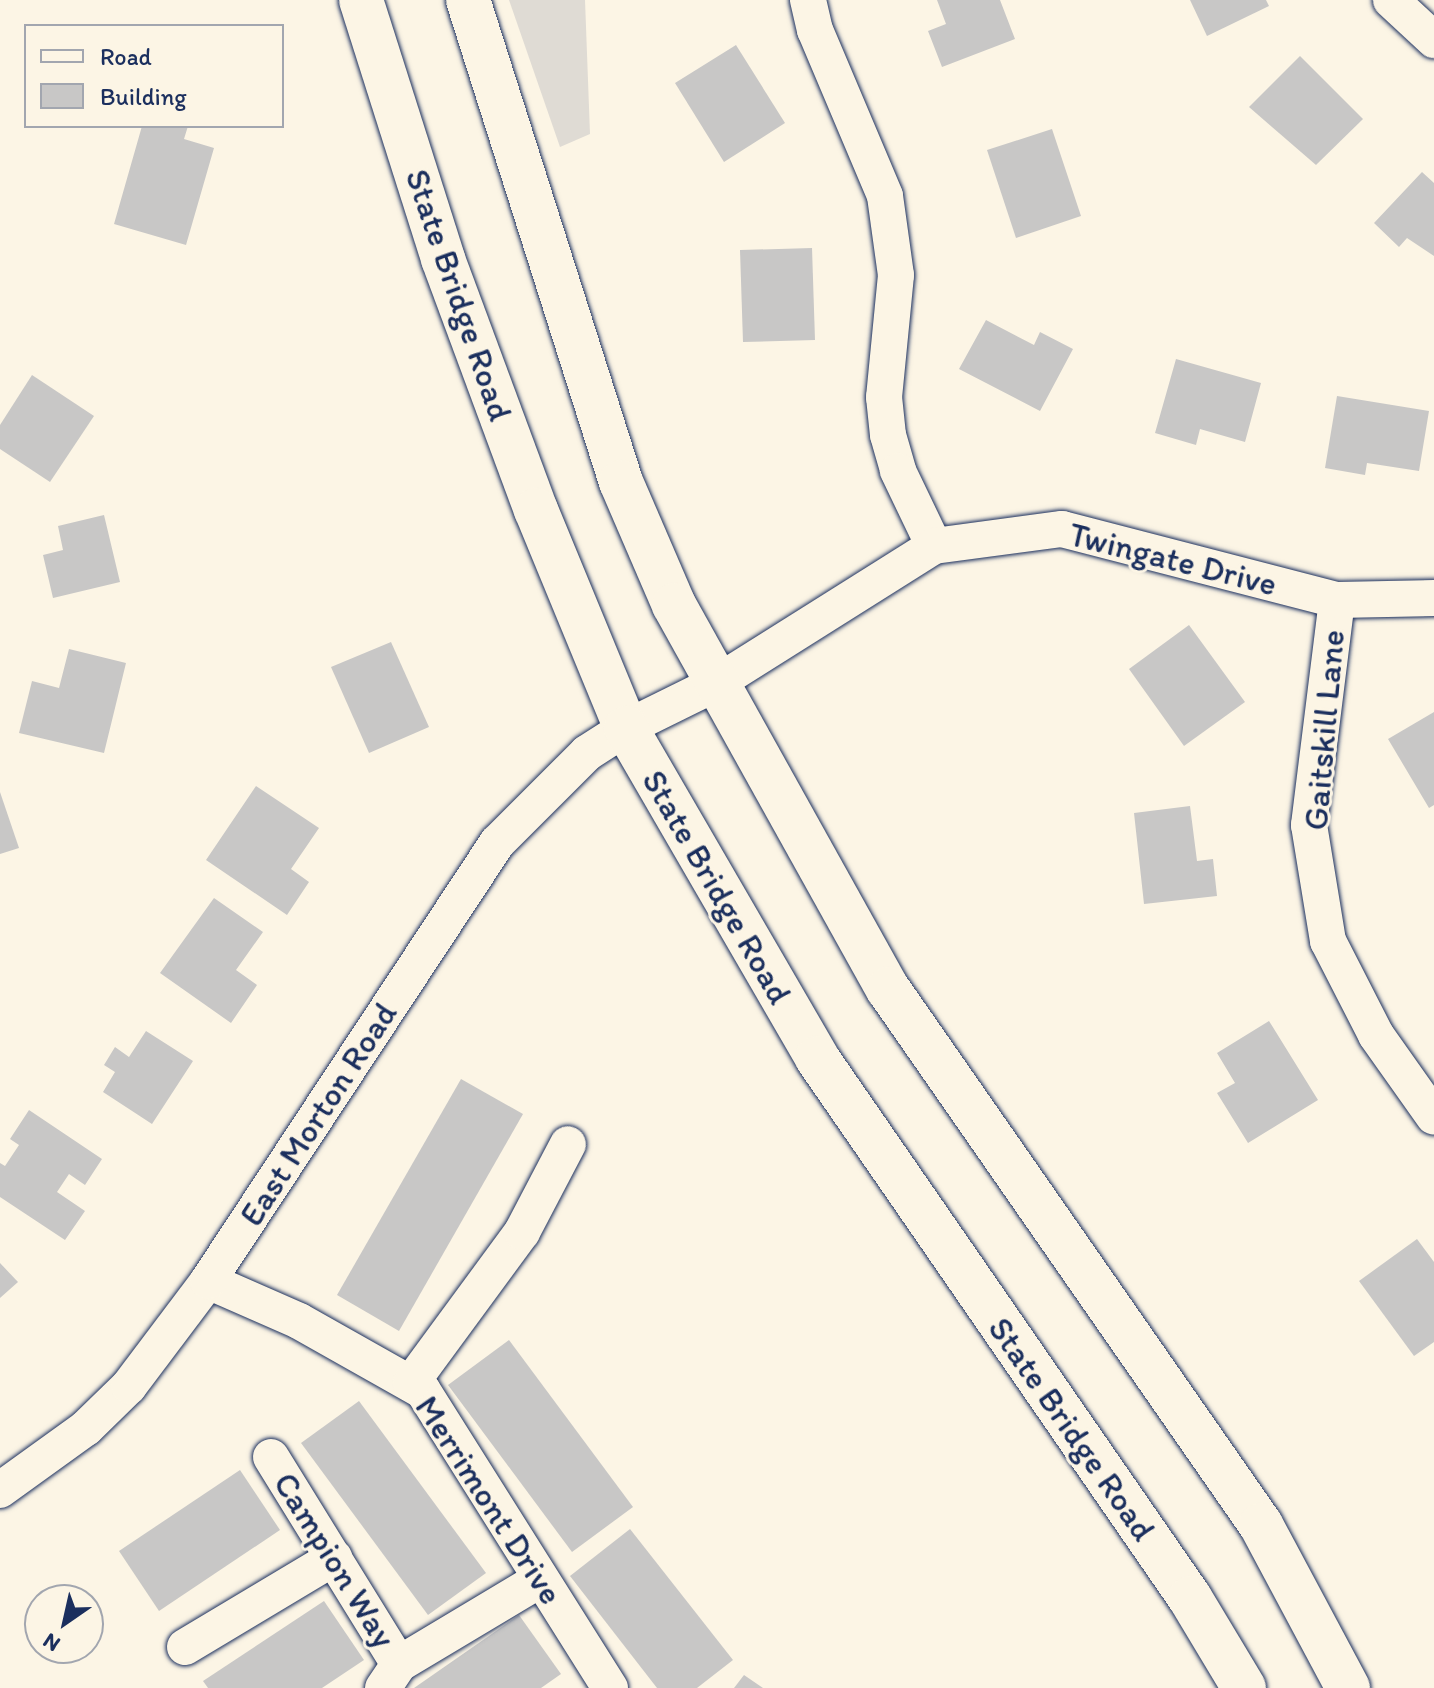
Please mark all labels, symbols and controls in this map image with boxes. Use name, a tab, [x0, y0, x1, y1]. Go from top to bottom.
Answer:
legend	[24, 24, 284, 128]
text: Road	[100, 42, 152, 71]
text: Building	[100, 82, 187, 111]
street label: State Bridge Road	[397, 164, 521, 426]
street label: Twingate Drive	[1065, 513, 1281, 605]
street label: Gaitskill Lane	[1295, 628, 1353, 832]
street label: State Bridge Road	[634, 763, 800, 1011]
street label: East Morton Road	[230, 994, 406, 1234]
street label: State Bridge Road	[980, 1310, 1164, 1548]
street label: Merrimont Drive	[407, 1388, 571, 1612]
street label: Campion Way	[265, 1465, 405, 1655]
north arrow	[24, 1584, 104, 1664]
text: N	[38, 1627, 65, 1658]

